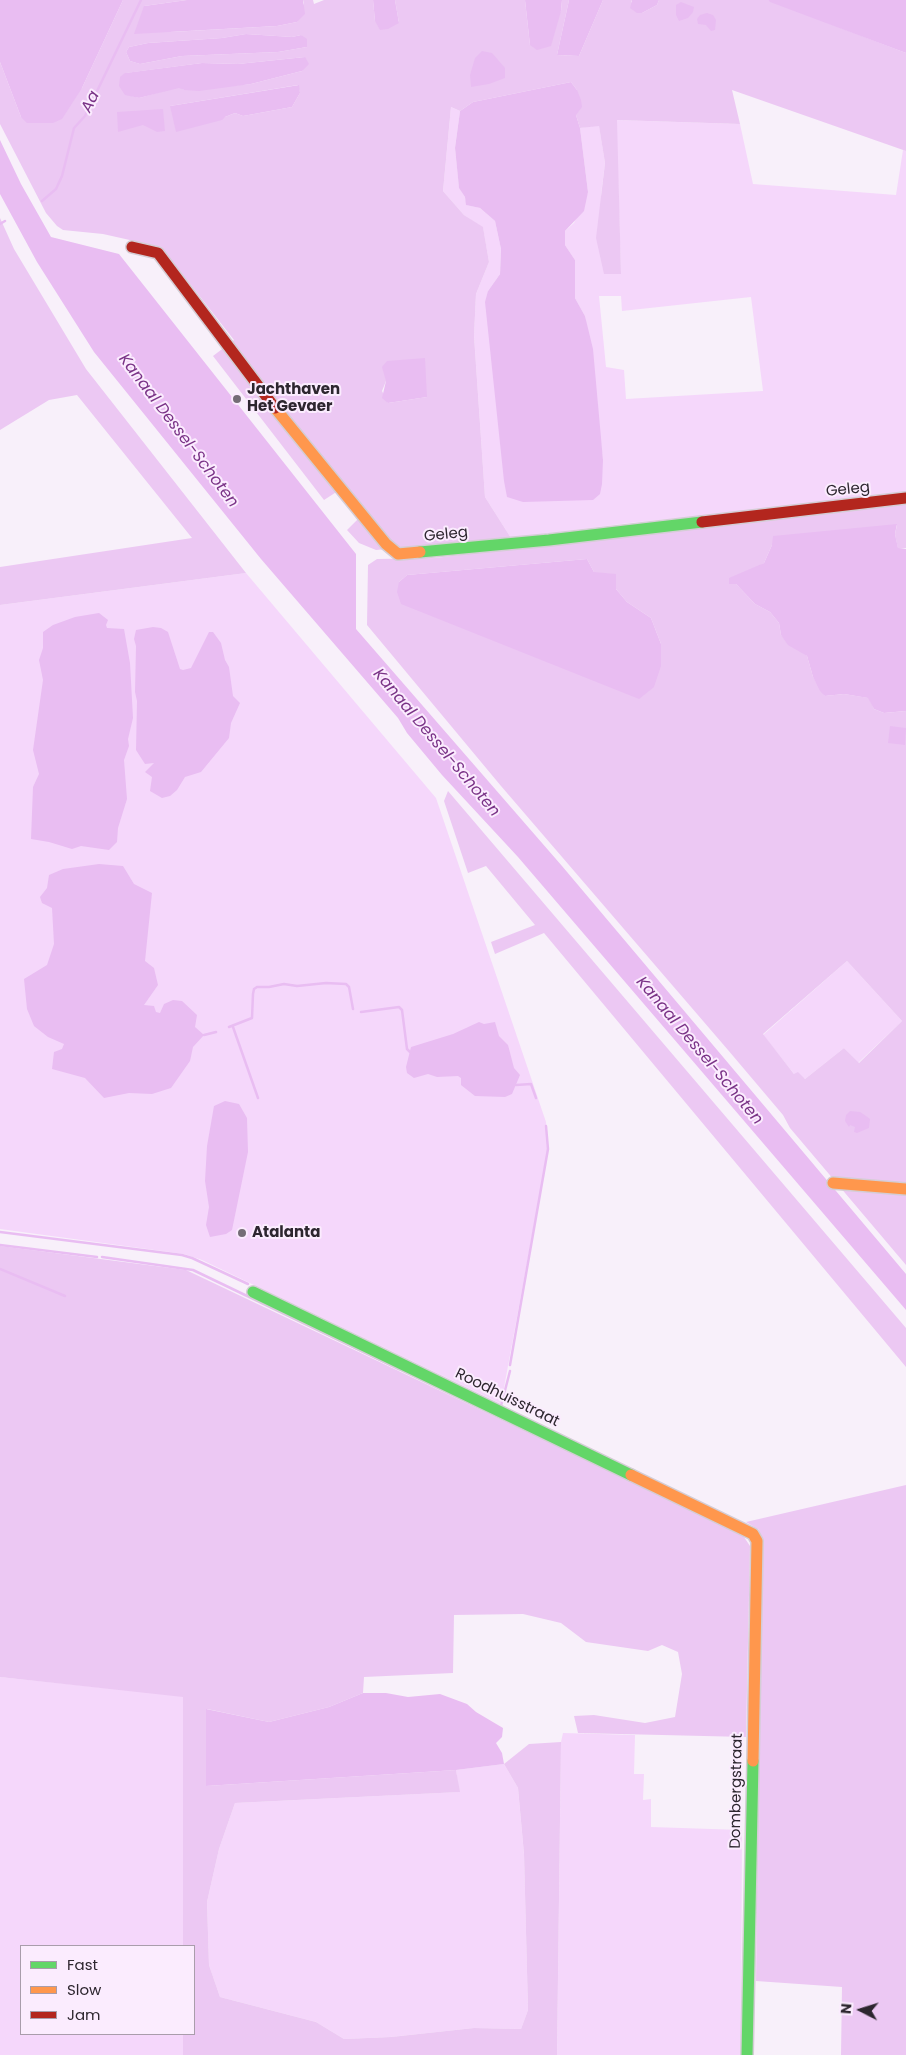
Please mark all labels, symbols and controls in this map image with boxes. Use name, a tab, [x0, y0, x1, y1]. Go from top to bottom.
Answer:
water label: Aa	[78, 88, 104, 116]
water label: Kanaal Dessel-Schoten	[114, 351, 242, 511]
place label: Jachthaven Het Gevaer	[247, 381, 340, 416]
marker: Jachthaven Het Gevaer	[231, 393, 243, 405]
street label: Geleg	[825, 479, 871, 501]
street label: Geleg	[423, 524, 469, 546]
water label: Kanaal Dessel-Schoten	[369, 665, 503, 821]
water label: Kanaal Dessel-Schoten	[632, 973, 766, 1129]
place label: Atalanta	[252, 1224, 320, 1242]
marker: Atalanta	[236, 1227, 248, 1239]
street label: Roodhuisstraat	[452, 1365, 562, 1431]
street label: Dombergstraat	[727, 1733, 747, 1849]
legend	[20, 1945, 195, 2035]
text: Fast	[67, 1954, 98, 1975]
text: Slow	[67, 1979, 101, 2000]
north arrow	[836, 1985, 886, 2035]
text: N	[836, 2003, 856, 2015]
text: Jam	[67, 2004, 101, 2025]

